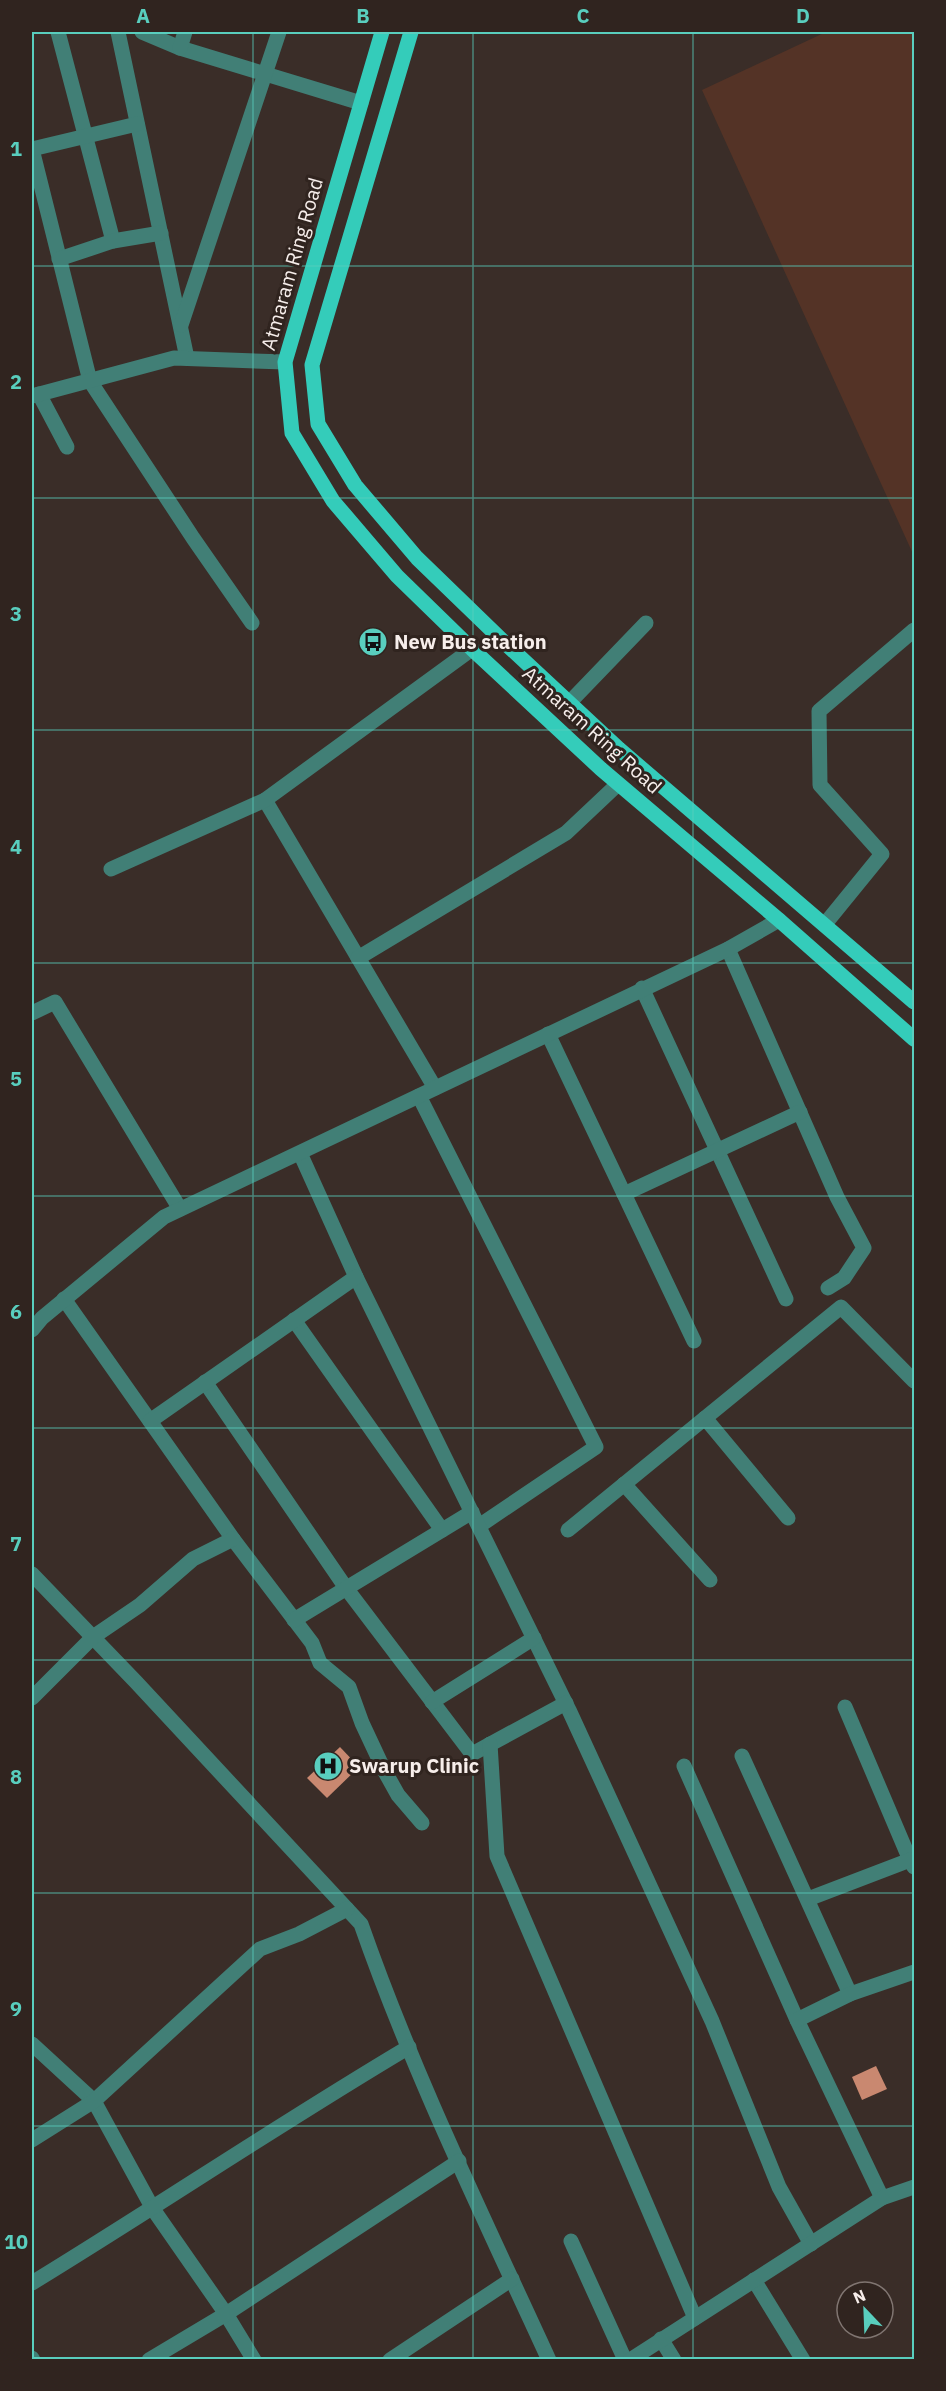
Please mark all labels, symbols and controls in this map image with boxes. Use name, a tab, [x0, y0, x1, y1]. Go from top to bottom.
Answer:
text: A	[136, 2, 150, 29]
text: B	[356, 2, 370, 29]
text: C	[576, 2, 590, 29]
text: D	[796, 2, 810, 29]
text: 1	[10, 135, 22, 162]
street label: Atmaram Ring Road	[254, 174, 329, 353]
text: 2	[10, 368, 22, 395]
text: 3	[10, 600, 22, 627]
bus stop icon: New Bus station	[357, 626, 389, 658]
place label: New Bus station	[394, 628, 547, 655]
street label: Atmaram Ring Road	[517, 660, 668, 799]
text: 4	[10, 833, 22, 860]
text: 5	[10, 1065, 22, 1092]
text: 6	[10, 1298, 22, 1325]
text: 7	[10, 1530, 22, 1557]
hospital icon: Swarup Clinic	[312, 1750, 344, 1782]
place label: Swarup Clinic	[349, 1752, 479, 1779]
text: 8	[10, 1763, 22, 1790]
text: 9	[10, 1995, 22, 2022]
text: 10	[4, 2228, 28, 2255]
north arrow	[835, 2280, 895, 2340]
text: N	[850, 2285, 868, 2308]

